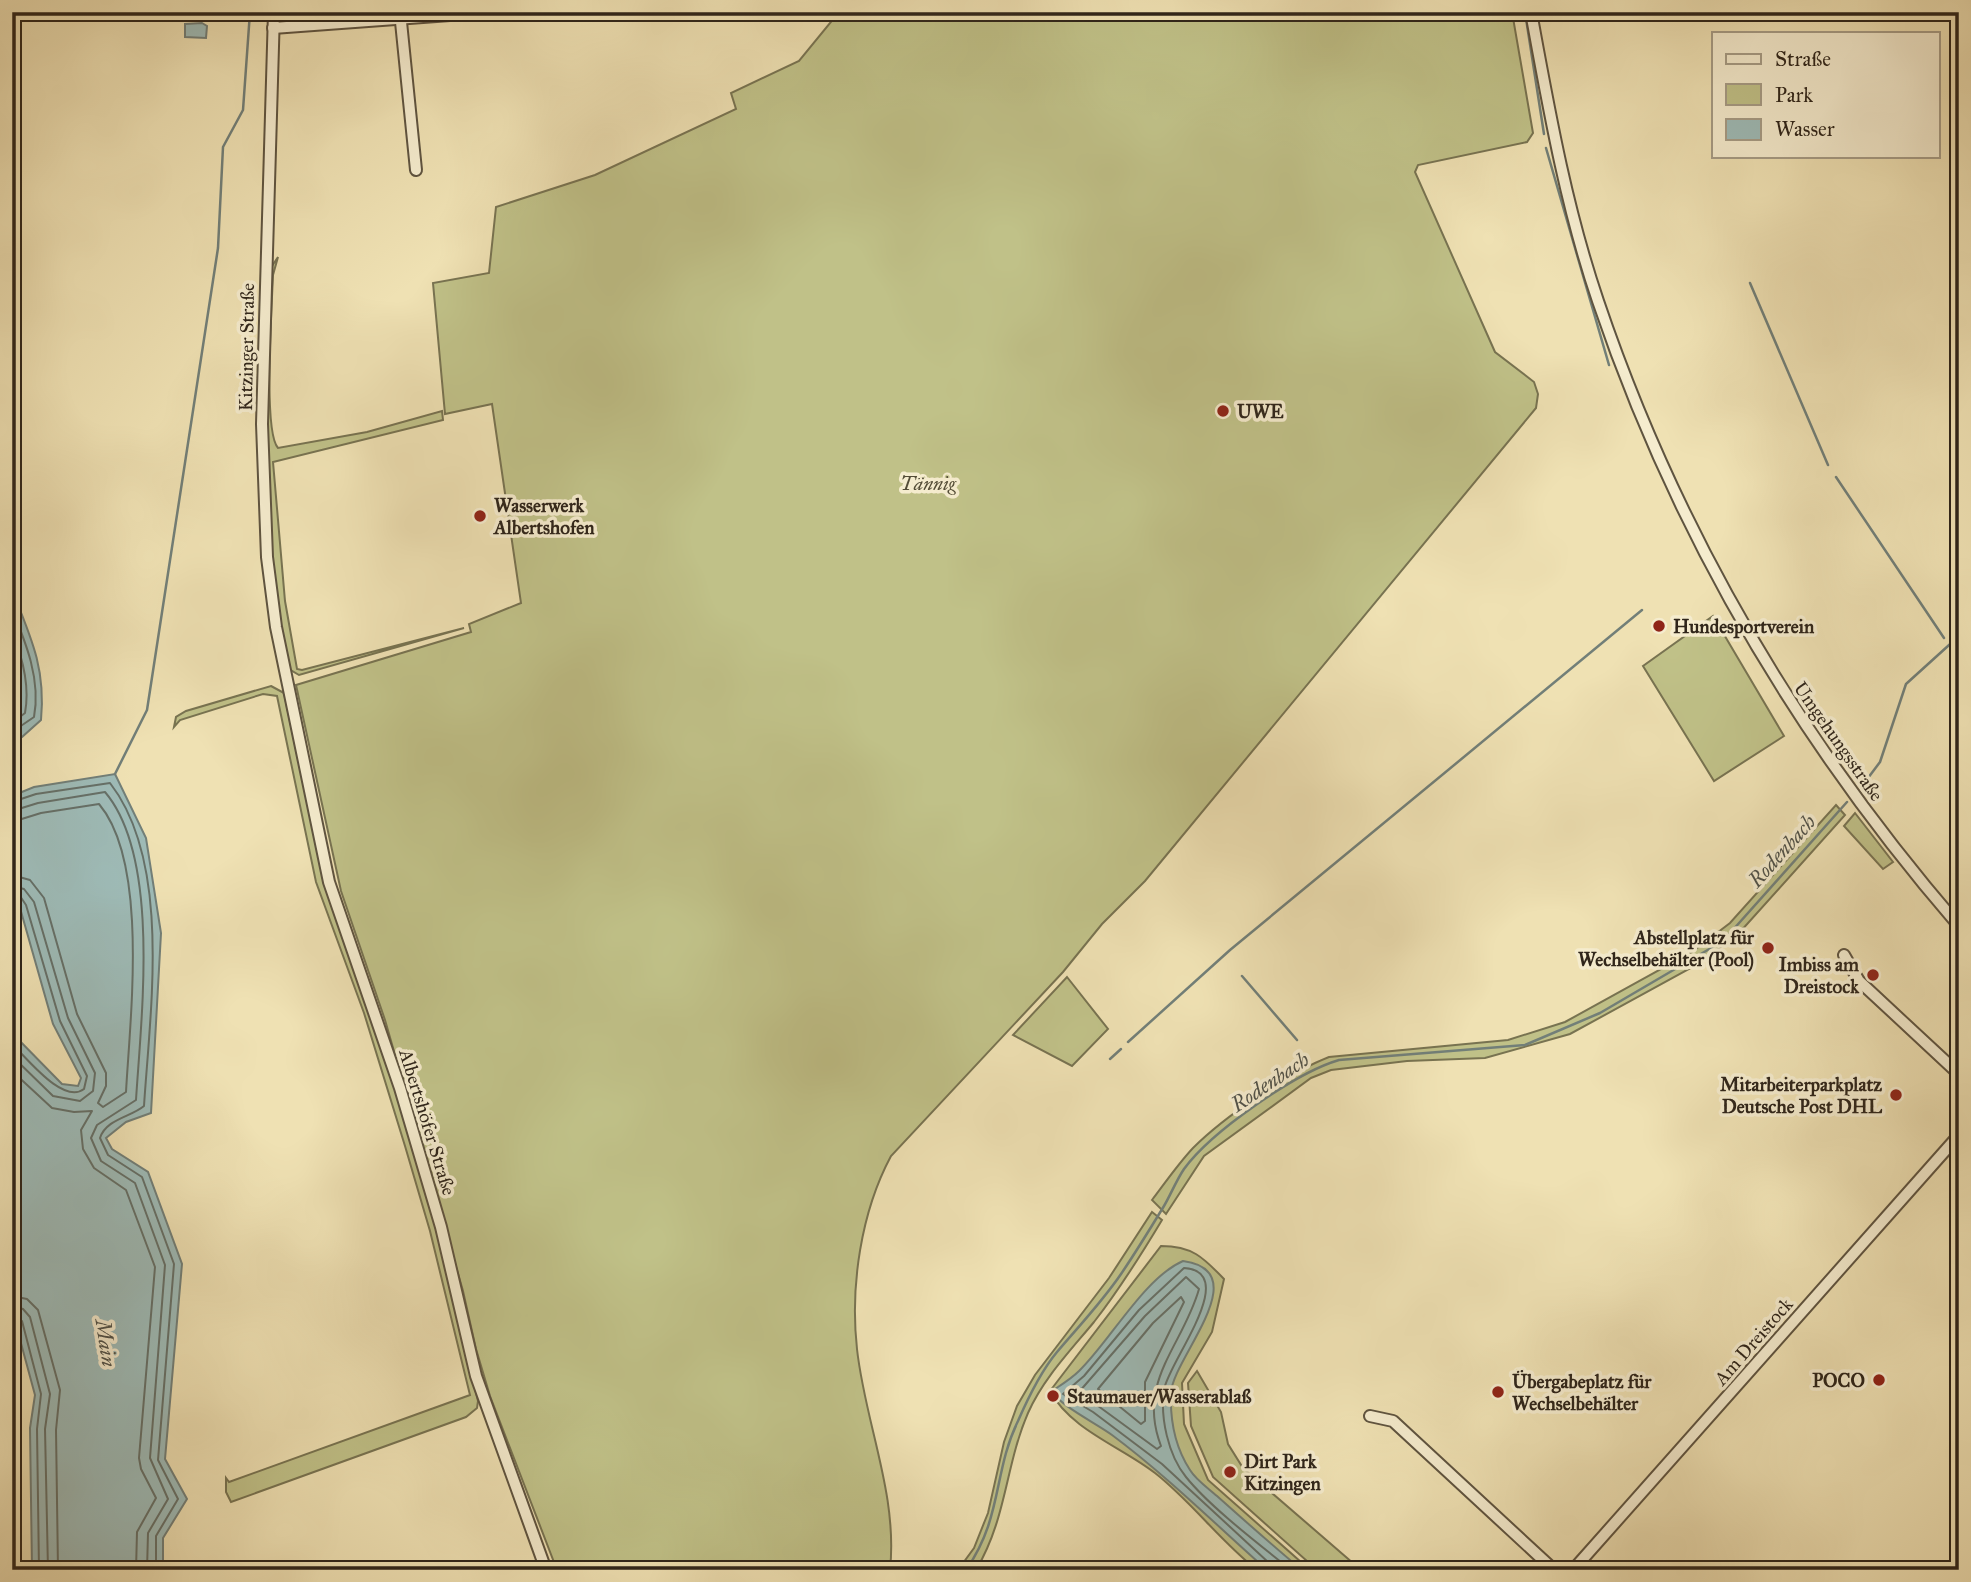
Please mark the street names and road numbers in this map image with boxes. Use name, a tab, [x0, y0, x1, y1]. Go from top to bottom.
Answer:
street label: Kitzinger Straße	[234, 283, 260, 411]
street label: Umgehungsstraße	[1788, 677, 1888, 806]
street label: Albertshöfer Straße	[394, 1045, 461, 1198]
street label: Am Dreistock	[1709, 1293, 1798, 1390]

